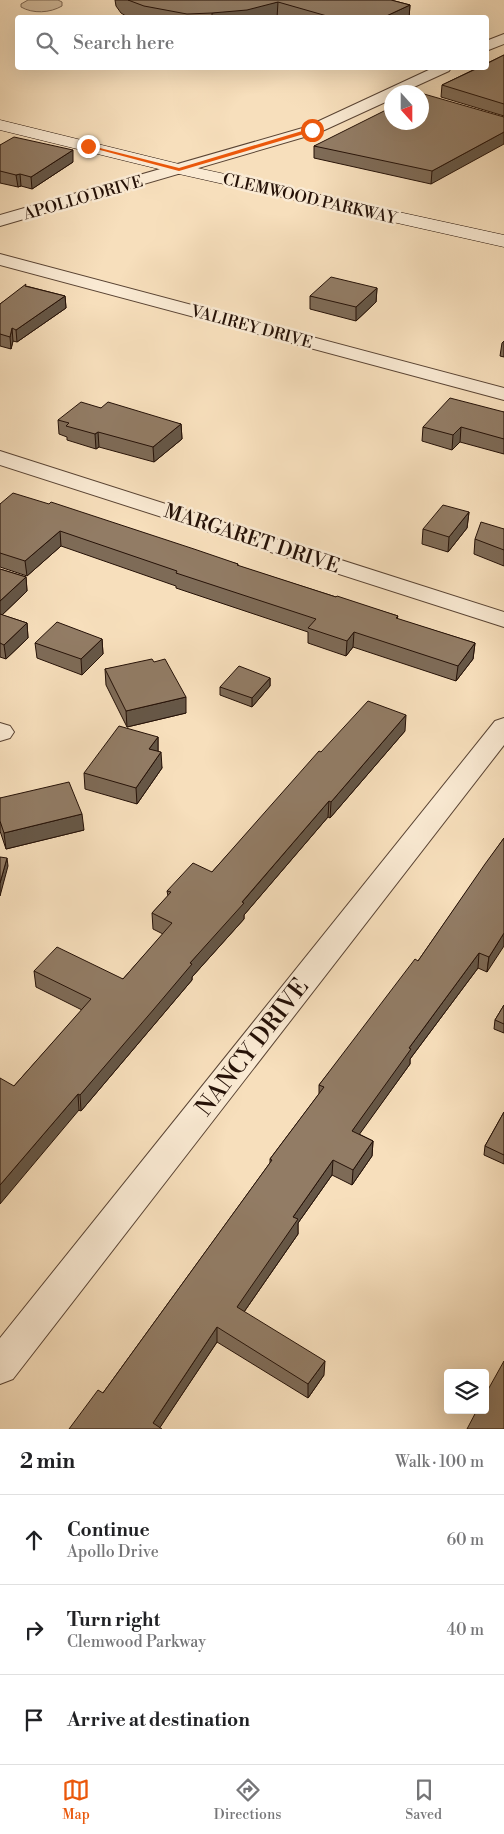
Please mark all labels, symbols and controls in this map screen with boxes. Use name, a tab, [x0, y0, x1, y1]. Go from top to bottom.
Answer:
search box	[15, 15, 489, 70]
icon: search	[33, 29, 61, 57]
text: Search here	[73, 31, 174, 55]
north arrow	[384, 85, 429, 130]
route start	[301, 119, 324, 142]
route end	[77, 135, 100, 158]
street label: CLEMWOOD PARKWAY	[221, 169, 400, 229]
street label: APOLLO DRIVE	[20, 171, 145, 225]
street label: VALIREY DRIVE	[188, 301, 315, 353]
street label: MARGARET DRIVE	[160, 499, 343, 580]
street label: NANCY DRIVE	[190, 973, 316, 1122]
map controls	[444, 1369, 489, 1414]
button: layers	[444, 1369, 489, 1414]
text: 2 min	[20, 1449, 75, 1475]
text: Walk · 100 m	[395, 1452, 484, 1472]
text: Continue	[67, 1518, 150, 1542]
icon: ahead	[20, 1526, 48, 1554]
text: 60 m	[446, 1530, 484, 1550]
text: Apollo Drive	[67, 1542, 159, 1562]
text: Turn right	[67, 1608, 160, 1632]
icon: right	[20, 1616, 48, 1644]
text: 40 m	[447, 1620, 484, 1640]
text: Clemwood Parkway	[67, 1632, 206, 1652]
icon: arrive	[20, 1706, 48, 1734]
text: Arrive at destination	[67, 1708, 250, 1732]
tab: Map	[62, 1776, 90, 1824]
tab: Directions	[214, 1776, 281, 1824]
tab: Saved	[405, 1776, 442, 1824]

